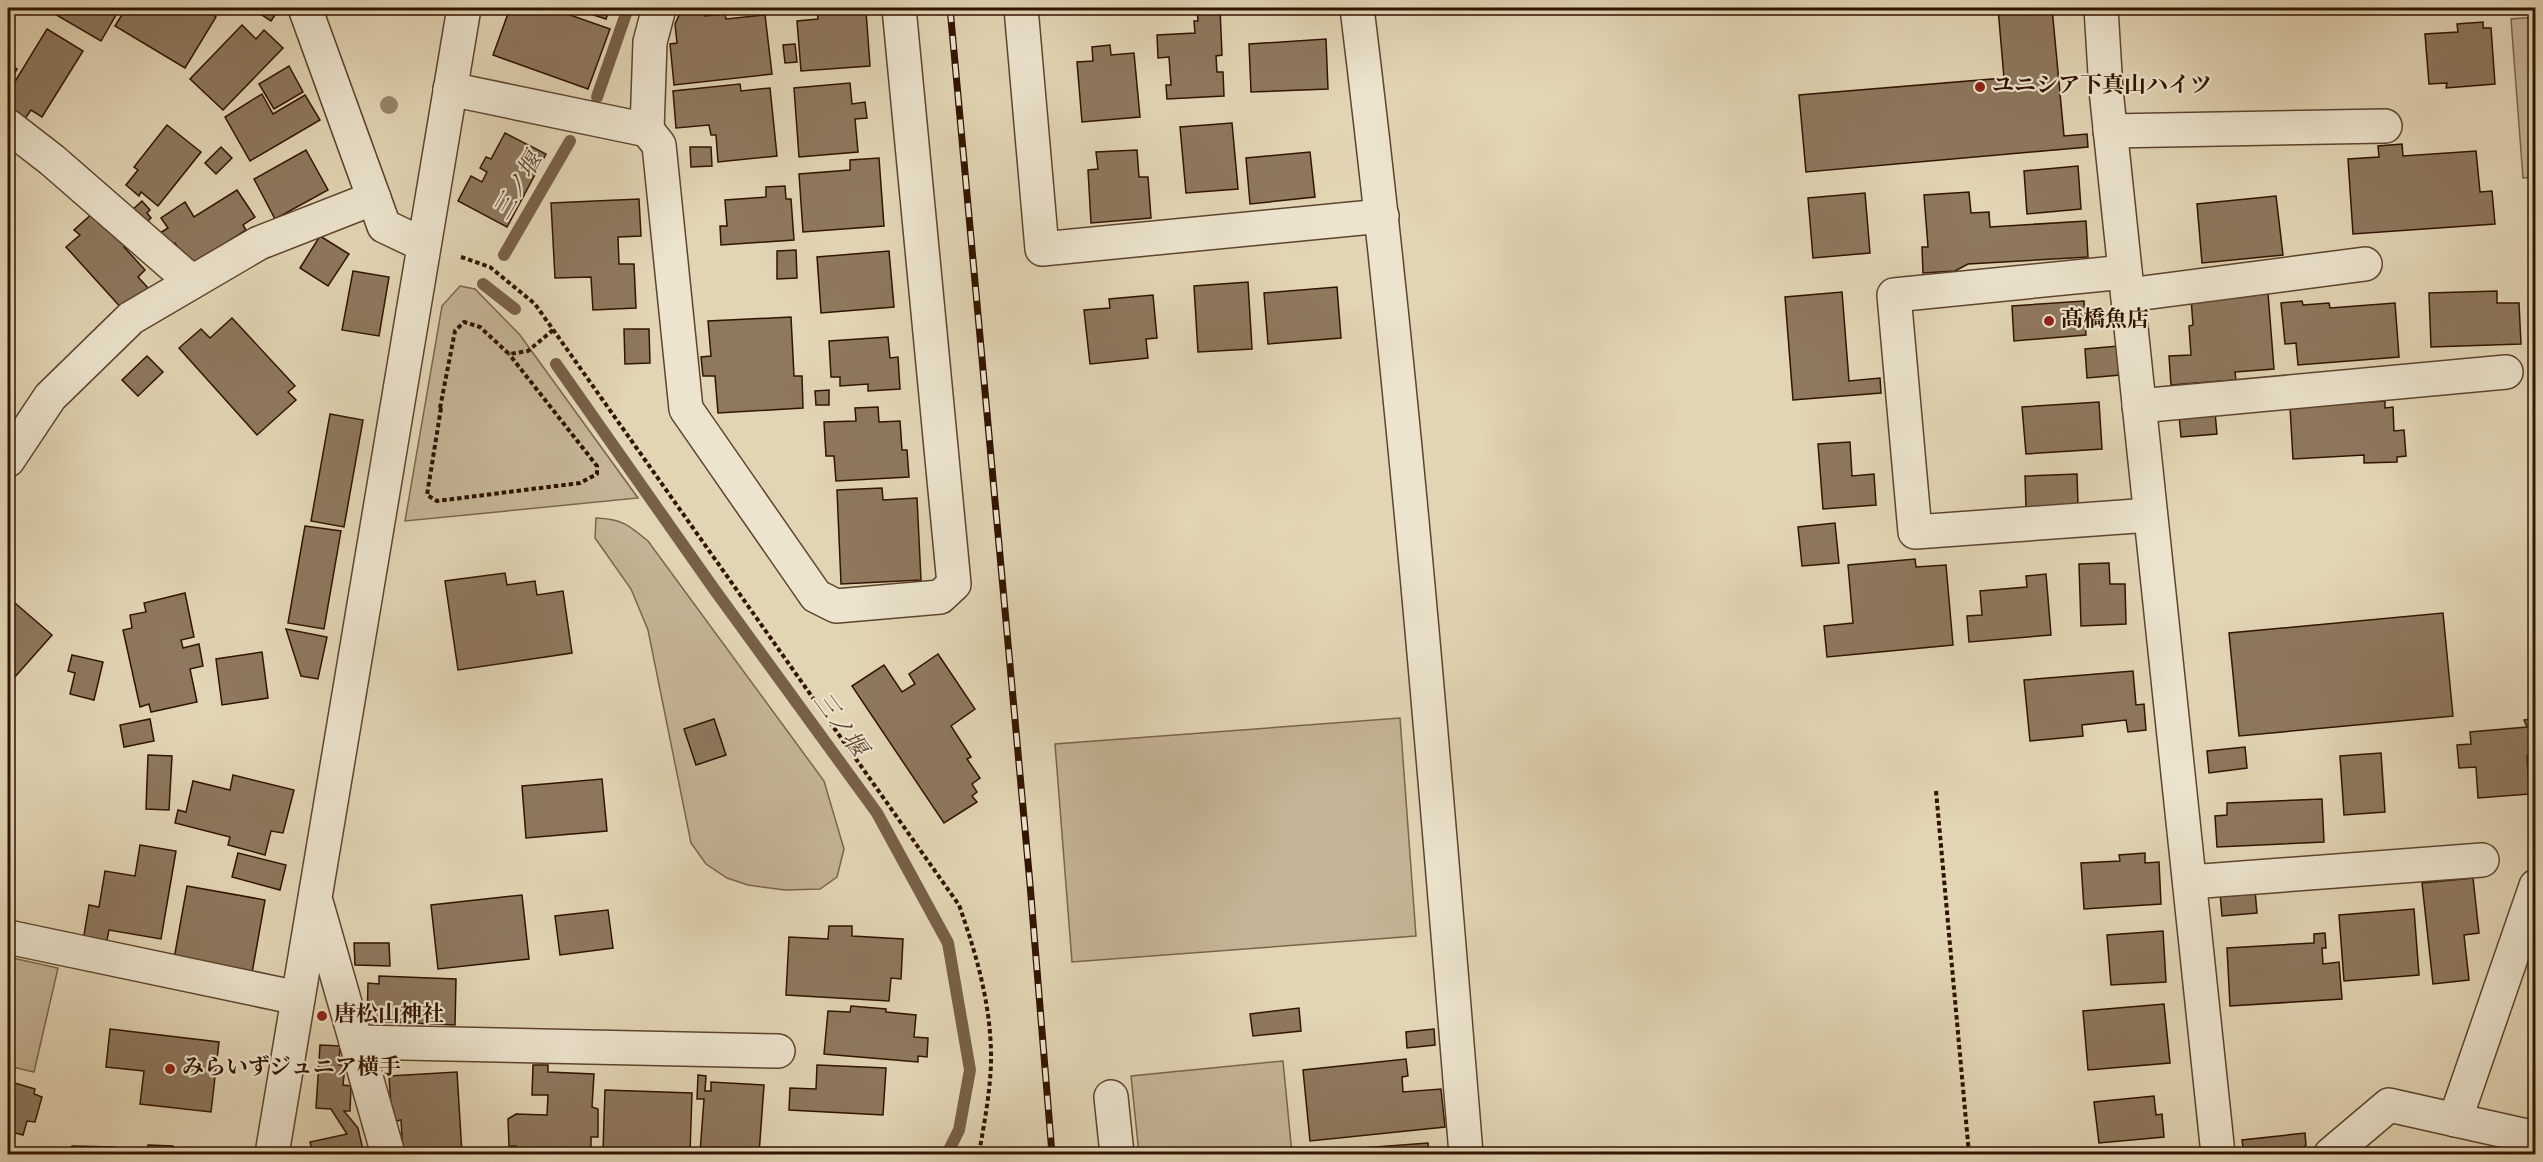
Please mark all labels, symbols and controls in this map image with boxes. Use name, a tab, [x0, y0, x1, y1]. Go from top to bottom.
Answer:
place label: ユニシア下真山ハイツ	[1992, 71, 2212, 103]
marker: ユニシア下真山ハイツ	[1973, 80, 1987, 94]
water label: 三ノ堰	[486, 144, 554, 227]
place label: 髙橋魚店	[2061, 305, 2149, 337]
marker: 髙橋魚店	[2042, 314, 2056, 328]
water label: 三ノ堰	[804, 686, 876, 767]
place label: 唐松山神社	[334, 1000, 444, 1032]
marker: 唐松山神社	[315, 1009, 329, 1023]
place label: みらいずジュニア横手	[182, 1053, 401, 1085]
marker: みらいずジュニア横手	[163, 1062, 177, 1076]

